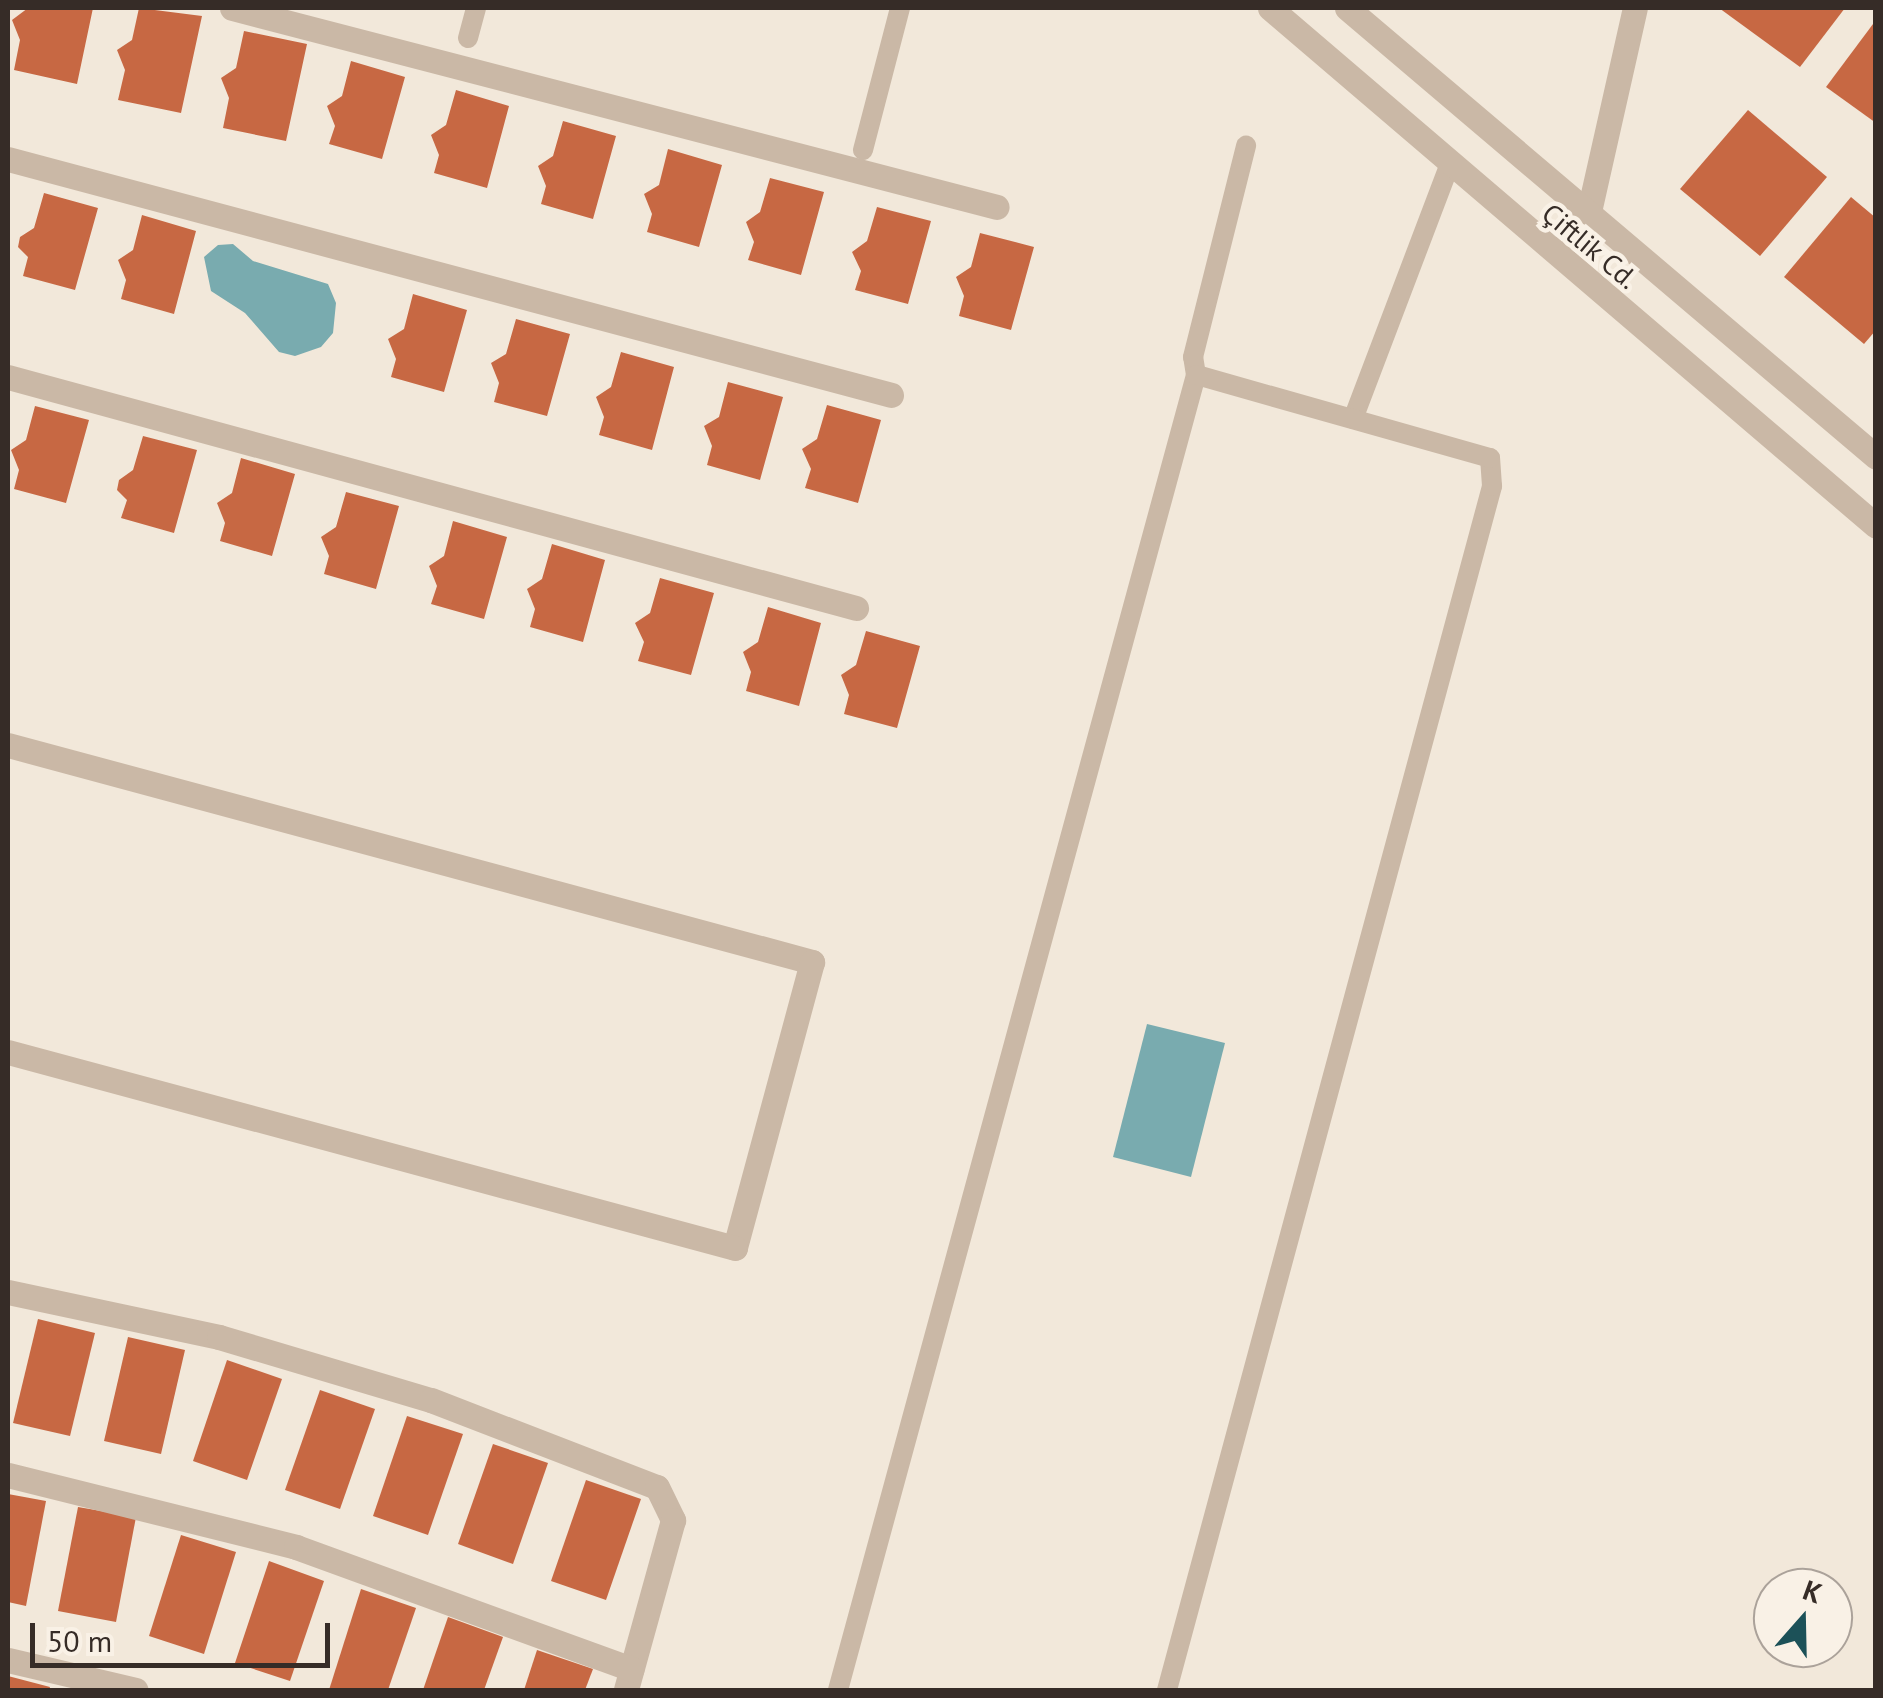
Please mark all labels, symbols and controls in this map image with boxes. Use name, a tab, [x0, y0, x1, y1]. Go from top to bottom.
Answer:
street label: Çiftlik Cd.	[1535, 196, 1645, 296]
north arrow	[1753, 1568, 1853, 1668]
text: K	[1798, 1571, 1827, 1612]
scale bar	[35, 1603, 335, 1665]
text: 50 m	[47, 1621, 112, 1660]

